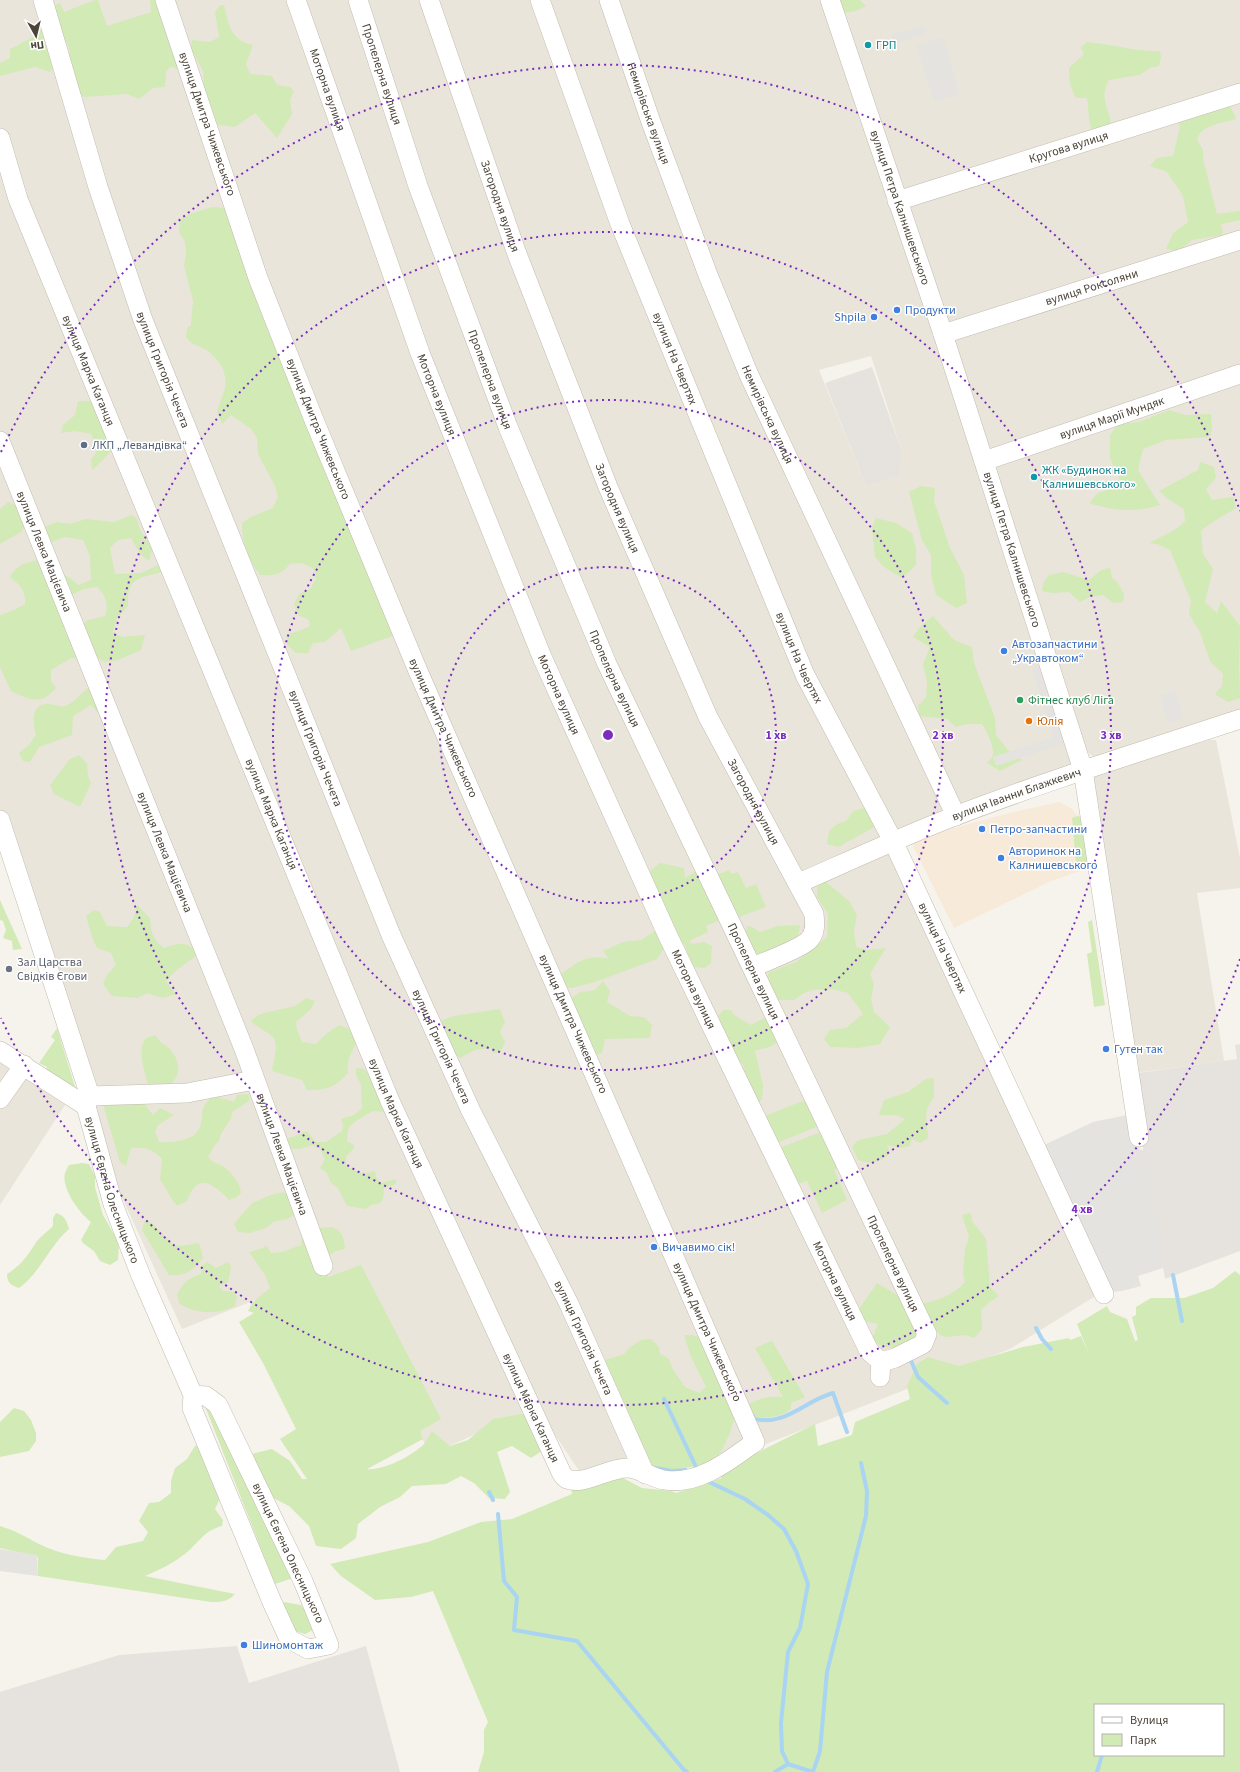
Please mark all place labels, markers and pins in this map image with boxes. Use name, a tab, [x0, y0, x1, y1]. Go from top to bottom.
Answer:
place label: ГРП	[876, 37, 897, 54]
marker: ГРП	[863, 40, 873, 50]
place label: Продукти	[905, 302, 956, 319]
marker: Продукти	[892, 305, 902, 315]
place label: Shpila	[834, 309, 866, 326]
marker: Shpila	[869, 312, 879, 322]
place label: ЛКП „Левандівка“	[92, 437, 187, 454]
marker: ЛКП „Левандівка“	[79, 440, 89, 450]
place label: ЖК «Будинок на Калнишевського»	[1042, 462, 1136, 493]
marker: ЖК «Будинок на Калнишевського»	[1029, 472, 1039, 482]
place label: Автозапчастини „Укравтоком“	[1012, 636, 1098, 667]
marker: Автозапчастини „Укравтоком“	[999, 646, 1009, 656]
place label: Фітнес клуб Ліга	[1028, 692, 1114, 709]
marker: Фітнес клуб Ліга	[1015, 695, 1025, 705]
place label: Юлія	[1037, 713, 1063, 730]
marker: Юлія	[1024, 716, 1034, 726]
centre of rings	[601, 728, 615, 742]
place label: Петро-запчастини	[990, 821, 1087, 838]
marker: Петро-запчастини	[977, 824, 987, 834]
place label: Авторинок на Калнишевського	[1009, 843, 1097, 874]
marker: Авторинок на Калнишевського	[996, 853, 1006, 863]
place label: Зал Царства Свідків Єгови	[17, 954, 87, 985]
marker: Зал Царства Свідків Єгови	[4, 964, 14, 974]
place label: Гутен так	[1114, 1041, 1163, 1058]
marker: Гутен так	[1101, 1044, 1111, 1054]
place label: Вичавимо сік!	[662, 1239, 735, 1256]
marker: Вичавимо сік!	[649, 1242, 659, 1252]
place label: Шиномонтаж	[252, 1637, 324, 1654]
marker: Шиномонтаж	[239, 1640, 249, 1650]

